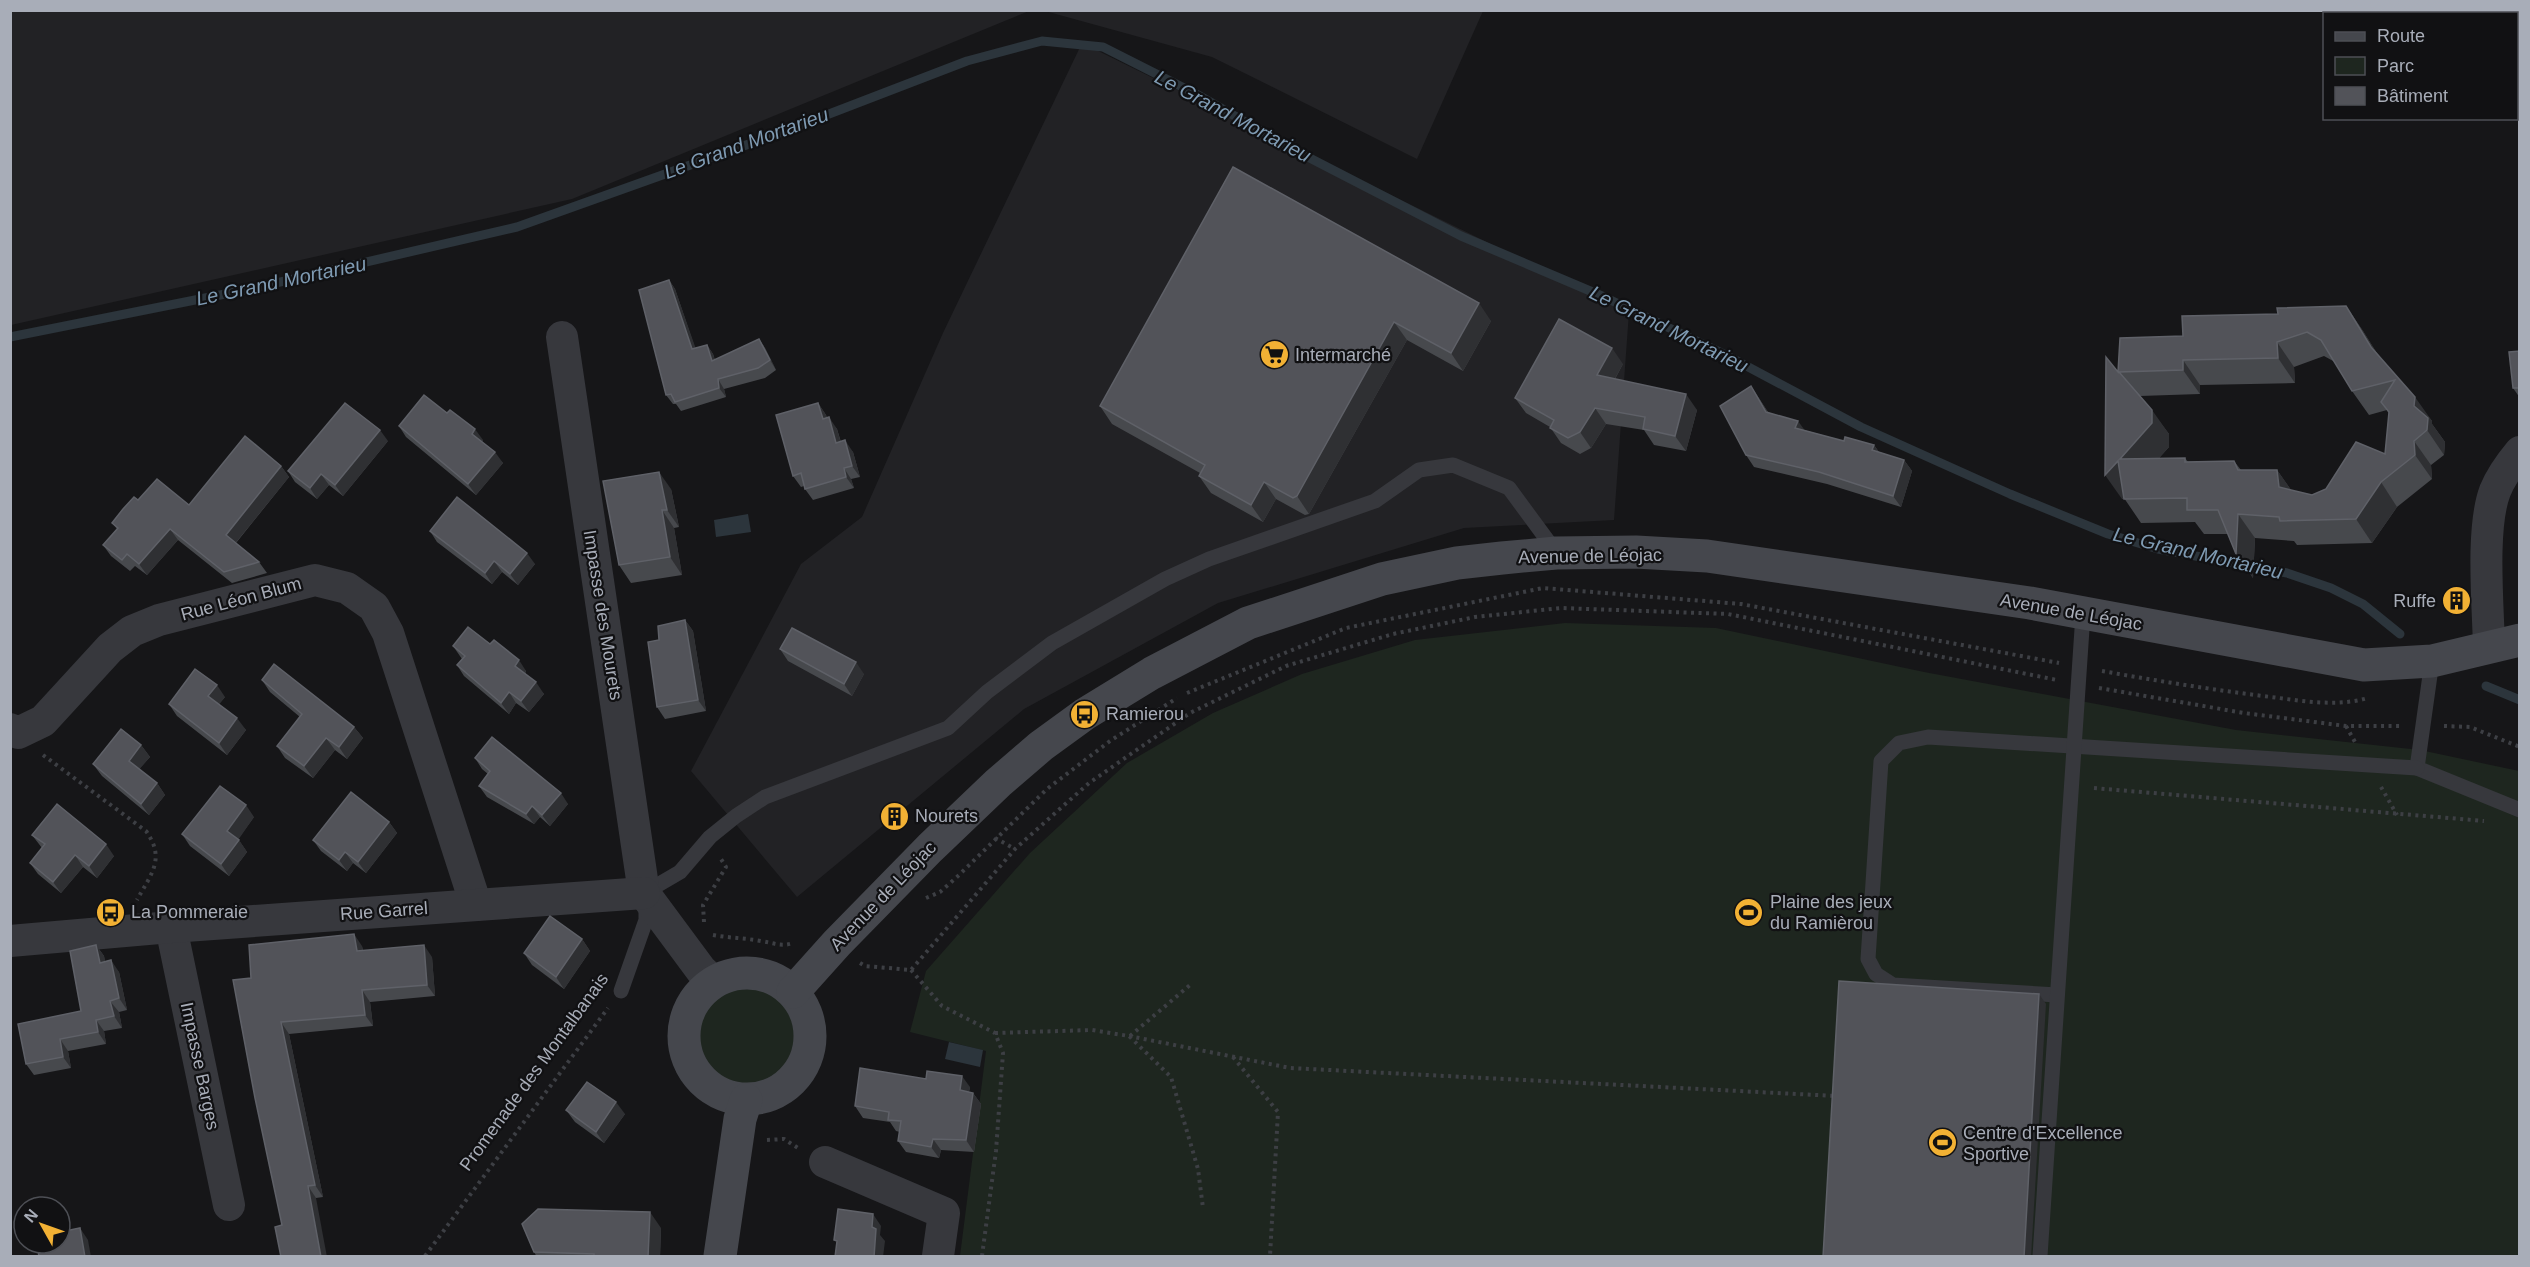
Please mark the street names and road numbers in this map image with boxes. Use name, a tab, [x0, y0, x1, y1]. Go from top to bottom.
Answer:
street label: Impasse des Mourets	[580, 528, 626, 702]
street label: Avenue de Léojac	[1518, 545, 1662, 567]
street label: Rue Léon Blum	[178, 573, 304, 625]
street label: Avenue de Léojac	[1998, 590, 2144, 634]
street label: Avenue de Léojac	[826, 837, 940, 955]
street label: Rue Garrel	[339, 898, 429, 924]
street label: Promenade des Montalbanais	[456, 969, 612, 1175]
street label: Impasse Barges	[177, 1000, 223, 1132]

